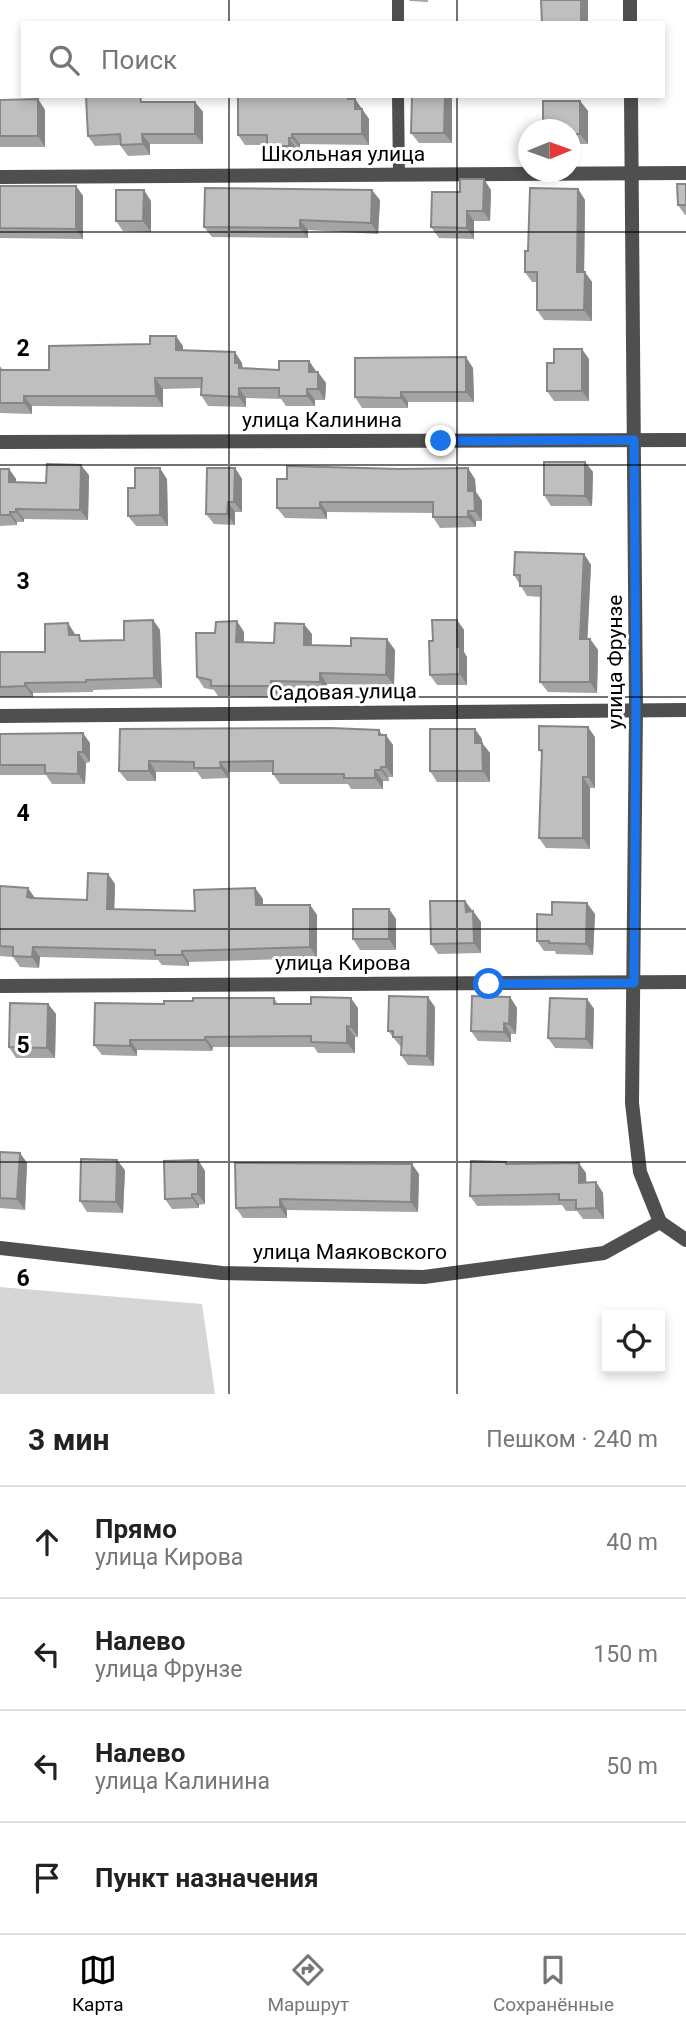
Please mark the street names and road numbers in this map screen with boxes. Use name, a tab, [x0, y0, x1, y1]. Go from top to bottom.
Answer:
street label: Школьная улица	[261, 142, 425, 166]
street label: улица Калинина	[242, 408, 402, 432]
street label: улица Фрунзе	[603, 595, 627, 729]
street label: Садовая улица	[269, 679, 417, 705]
street label: улица Кирова	[275, 951, 411, 975]
street label: улица Маяковского	[253, 1240, 447, 1264]

